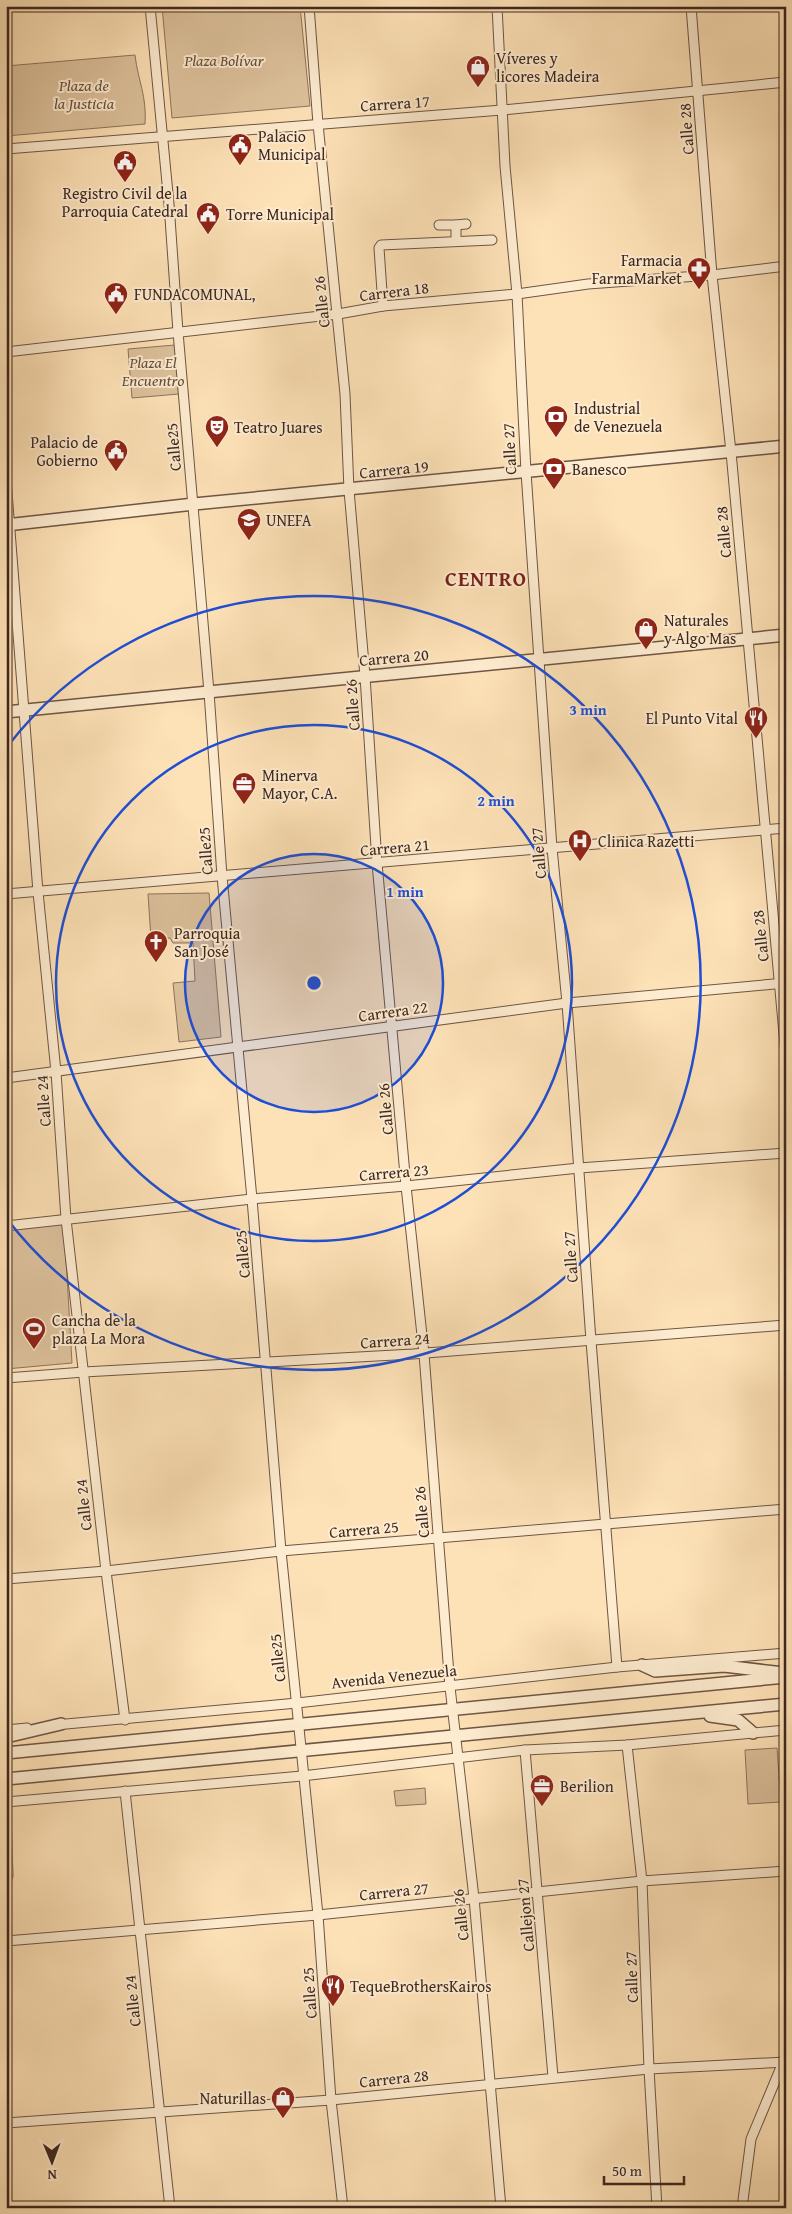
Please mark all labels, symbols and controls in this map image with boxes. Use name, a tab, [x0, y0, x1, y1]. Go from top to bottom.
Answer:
place label: Víveres y licores Madeira	[496, 46, 600, 88]
park label: Plaza Bolívar	[183, 48, 265, 72]
shop icon: Víveres y licores Madeira	[465, 54, 491, 88]
park label: Plaza de la Justicia	[54, 73, 115, 115]
street label: Carrera 17	[359, 89, 431, 117]
street label: Calle 28	[672, 102, 700, 156]
place label: Palacio Municipal	[258, 124, 326, 166]
public building icon: Palacio Municipal	[227, 132, 253, 166]
public building icon: Registro Civil de la Parroquia Catedral	[112, 149, 138, 183]
place label: Registro Civil de la Parroquia Catedral	[62, 181, 189, 223]
public building icon: Torre Municipal	[195, 201, 221, 235]
place label: Torre Municipal	[226, 202, 335, 226]
place label: Farmacia FarmaMarket	[592, 248, 682, 290]
pharmacy icon: Farmacia FarmaMarket	[686, 256, 712, 290]
street label: Calle 26	[306, 275, 336, 329]
street label: Carrera 18	[358, 275, 430, 307]
public building icon: FUNDACOMUNAL,	[103, 281, 129, 315]
place label: FUNDACOMUNAL,	[134, 282, 256, 306]
park label: Plaza El Encuentro	[121, 350, 184, 392]
place label: Industrial de Venezuela	[574, 396, 663, 438]
bank icon: Industrial de Venezuela	[543, 404, 569, 438]
theatre icon: Teatro Juares	[204, 414, 230, 448]
place label: Teatro Juares	[234, 415, 323, 439]
street label: Calle25	[159, 422, 187, 472]
street label: Calle 27	[496, 422, 522, 475]
place label: Palacio de Gobierno	[30, 430, 98, 472]
public building icon: Palacio de Gobierno	[103, 438, 129, 472]
street label: Carrera 19	[358, 453, 430, 485]
bank icon: Banesco	[541, 456, 567, 490]
place label: Banesco	[572, 457, 627, 481]
street label: Calle 28	[709, 505, 737, 559]
school or university icon: UNEFA	[236, 507, 262, 541]
place label: UNEFA	[266, 508, 312, 532]
district label: CENTRO	[445, 563, 527, 594]
place label: Naturales y Algo Mas	[663, 608, 736, 650]
shop icon: Naturales y Algo Mas	[633, 616, 659, 650]
street label: Carrera 20	[358, 642, 430, 672]
street label: Calle 26	[338, 678, 366, 732]
text: 3 min	[569, 699, 607, 720]
restaurant icon: El Punto Vital	[743, 705, 769, 739]
place label: El Punto Vital	[646, 706, 739, 730]
place label: Minerva Mayor, C.A.	[262, 763, 338, 805]
office icon: Minerva Mayor, C.A.	[231, 771, 257, 805]
text: 2 min	[477, 790, 515, 811]
street label: Calle25	[191, 826, 219, 876]
street label: Calle 27	[524, 826, 552, 880]
hospital icon: Clinica Razetti	[567, 828, 593, 862]
place label: Clinica Razetti	[598, 829, 695, 853]
street label: Carrera 21	[359, 832, 431, 862]
text: 1 min	[386, 881, 424, 902]
street label: Calle 28	[745, 909, 775, 963]
place label: Parroquia San José	[174, 921, 241, 963]
church icon: Parroquia San José	[143, 929, 169, 963]
centre of rings	[305, 974, 323, 992]
street label: Carrera 22	[357, 994, 429, 1028]
street label: Calle 24	[29, 1074, 57, 1128]
street label: Calle 26	[371, 1082, 399, 1136]
street label: Carrera 23	[358, 1157, 430, 1187]
street label: Calle25	[228, 1229, 256, 1279]
street label: Calle 27	[556, 1230, 584, 1284]
place label: Cancha de la plaza La Mora	[52, 1308, 145, 1350]
sports icon: Cancha de la plaza La Mora	[21, 1316, 47, 1350]
street label: Carrera 24	[359, 1326, 431, 1354]
street label: Calle 24	[68, 1478, 98, 1532]
street label: Calle 26	[407, 1485, 435, 1539]
street label: Carrera 25	[328, 1514, 400, 1544]
street label: Calle25	[263, 1633, 291, 1683]
street label: Avenida Venezuela	[330, 1657, 458, 1695]
office icon: Berilion	[529, 1773, 555, 1807]
place label: Berilion	[560, 1774, 614, 1798]
street label: Carrera 27	[358, 1875, 430, 1907]
street label: Callejon 27	[510, 1877, 540, 1952]
street label: Calle 26	[445, 1888, 475, 1942]
street label: Calle 27	[618, 1950, 644, 2003]
street label: Calle 25	[295, 1966, 323, 2020]
restaurant icon: TequeBrothersKairos	[320, 1973, 346, 2007]
street label: Calle 24	[117, 1974, 147, 2028]
place label: TequeBrothersKairos	[350, 1974, 492, 1998]
street label: Carrera 28	[358, 2062, 430, 2094]
shop icon: Naturillas	[270, 2085, 296, 2119]
place label: Naturillas	[200, 2086, 266, 2110]
north arrow	[28, 2136, 78, 2186]
scale bar	[604, 2154, 684, 2186]
text: 50 m	[612, 2160, 643, 2181]
text: N	[47, 2165, 57, 2185]

